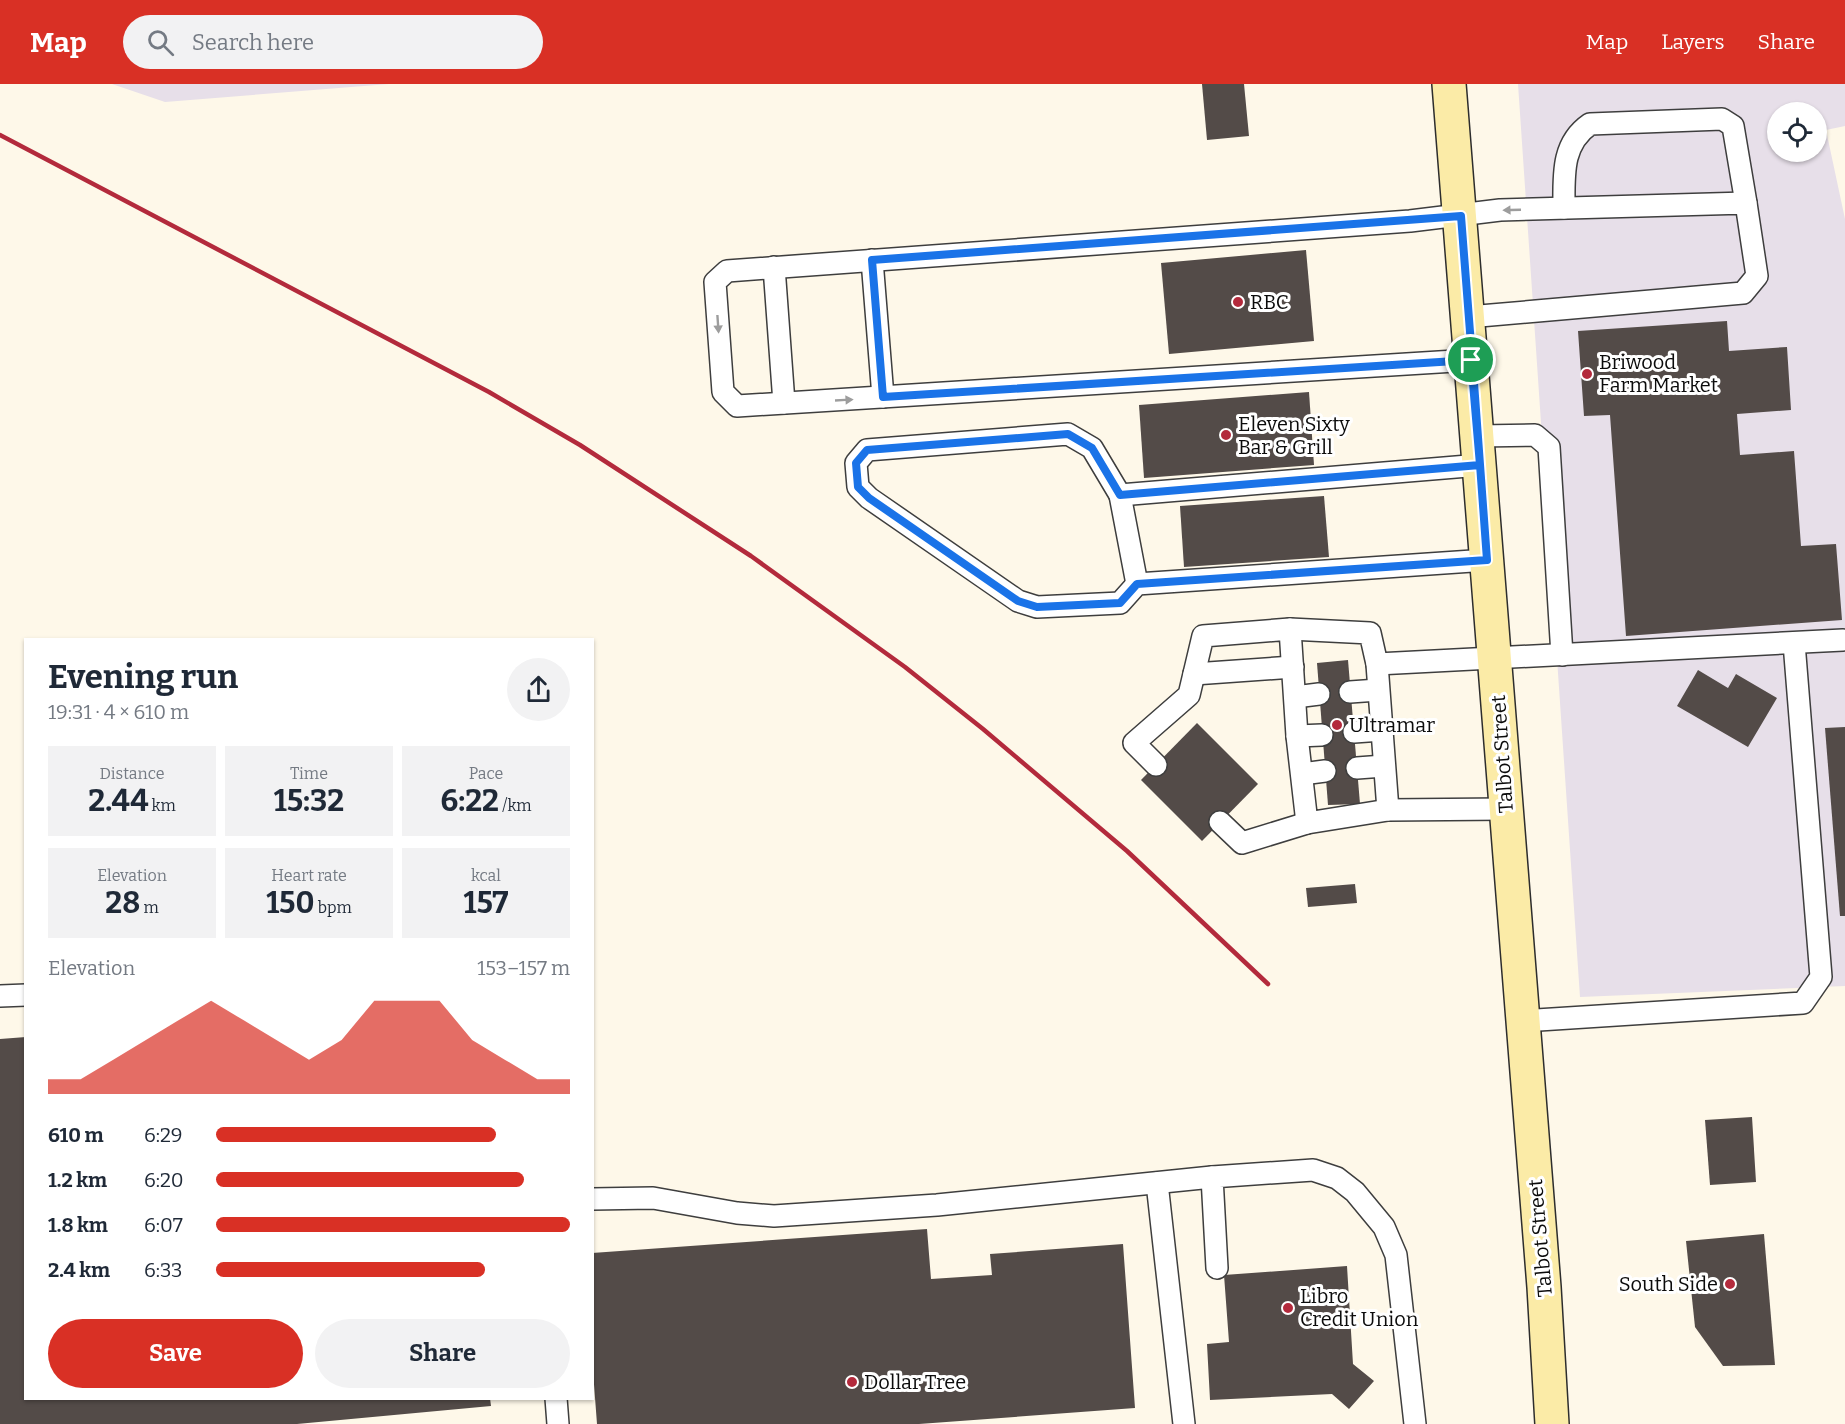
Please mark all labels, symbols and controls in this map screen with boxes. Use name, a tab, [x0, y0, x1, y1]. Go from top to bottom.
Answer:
search box	[123, 15, 543, 69]
text: Map	[30, 26, 87, 59]
icon: search	[144, 26, 177, 59]
text: Search here	[192, 29, 314, 56]
text: Map	[1586, 29, 1628, 55]
text: Layers	[1661, 29, 1725, 55]
text: Share	[1758, 29, 1815, 55]
map controls	[1767, 102, 1827, 162]
button: locate	[1767, 102, 1827, 162]
one-way arrow	[1503, 205, 1522, 215]
place label: RBC	[1250, 290, 1289, 314]
marker: RBC	[1231, 295, 1245, 309]
one-way arrow	[713, 314, 723, 333]
pin	[1445, 334, 1496, 385]
icon: arrive	[1454, 343, 1487, 376]
place label: Briwood Farm Market	[1599, 350, 1718, 397]
marker: Briwood Farm Market	[1580, 367, 1594, 381]
one-way arrow	[834, 395, 853, 404]
place label: Eleven Sixty Bar & Grill	[1238, 412, 1350, 459]
marker: Eleven Sixty Bar & Grill	[1219, 428, 1233, 442]
text: Evening run	[48, 657, 238, 697]
button: share	[507, 658, 570, 721]
street label: Talbot Street	[1486, 694, 1518, 814]
text: 19:31 · 4 × 610 m	[48, 700, 189, 724]
place label: Ultramar	[1349, 713, 1435, 737]
marker: Ultramar	[1330, 718, 1344, 732]
text: Distance	[100, 764, 164, 783]
text: Time	[290, 764, 328, 783]
text: Pace	[469, 764, 503, 783]
text: 2.44	[88, 783, 148, 819]
text: 15:32	[274, 783, 344, 819]
text: 6:22	[440, 783, 499, 819]
text: km	[148, 796, 176, 815]
text: /km	[499, 796, 532, 815]
text: Elevation	[97, 866, 167, 885]
text: Heart rate	[271, 866, 347, 885]
text: kcal	[471, 866, 501, 885]
text: 28	[105, 885, 140, 921]
text: 150	[266, 885, 315, 921]
text: 157	[464, 885, 508, 921]
text: m	[140, 898, 159, 917]
text: bpm	[315, 898, 352, 917]
text: Elevation	[48, 956, 135, 980]
text: 153–157 m	[477, 956, 570, 980]
text: 610 m	[48, 1123, 104, 1147]
text: 6:29	[144, 1123, 183, 1147]
text: 1.2 km	[48, 1168, 107, 1192]
text: 6:20	[144, 1168, 184, 1192]
street label: Talbot Street	[1523, 1178, 1557, 1298]
text: 1.8 km	[48, 1213, 108, 1237]
text: 6:07	[144, 1213, 183, 1237]
text: 2.4 km	[48, 1258, 110, 1282]
text: 6:33	[144, 1258, 182, 1282]
place label: South Side	[1619, 1272, 1718, 1296]
marker: South Side	[1723, 1277, 1737, 1291]
place label: Libro Credit Union	[1300, 1284, 1419, 1331]
marker: Libro Credit Union	[1281, 1301, 1295, 1315]
button: Save	[48, 1319, 303, 1388]
button: Share	[315, 1319, 570, 1388]
place label: Dollar Tree	[864, 1370, 966, 1394]
marker: Dollar Tree	[845, 1375, 859, 1389]

